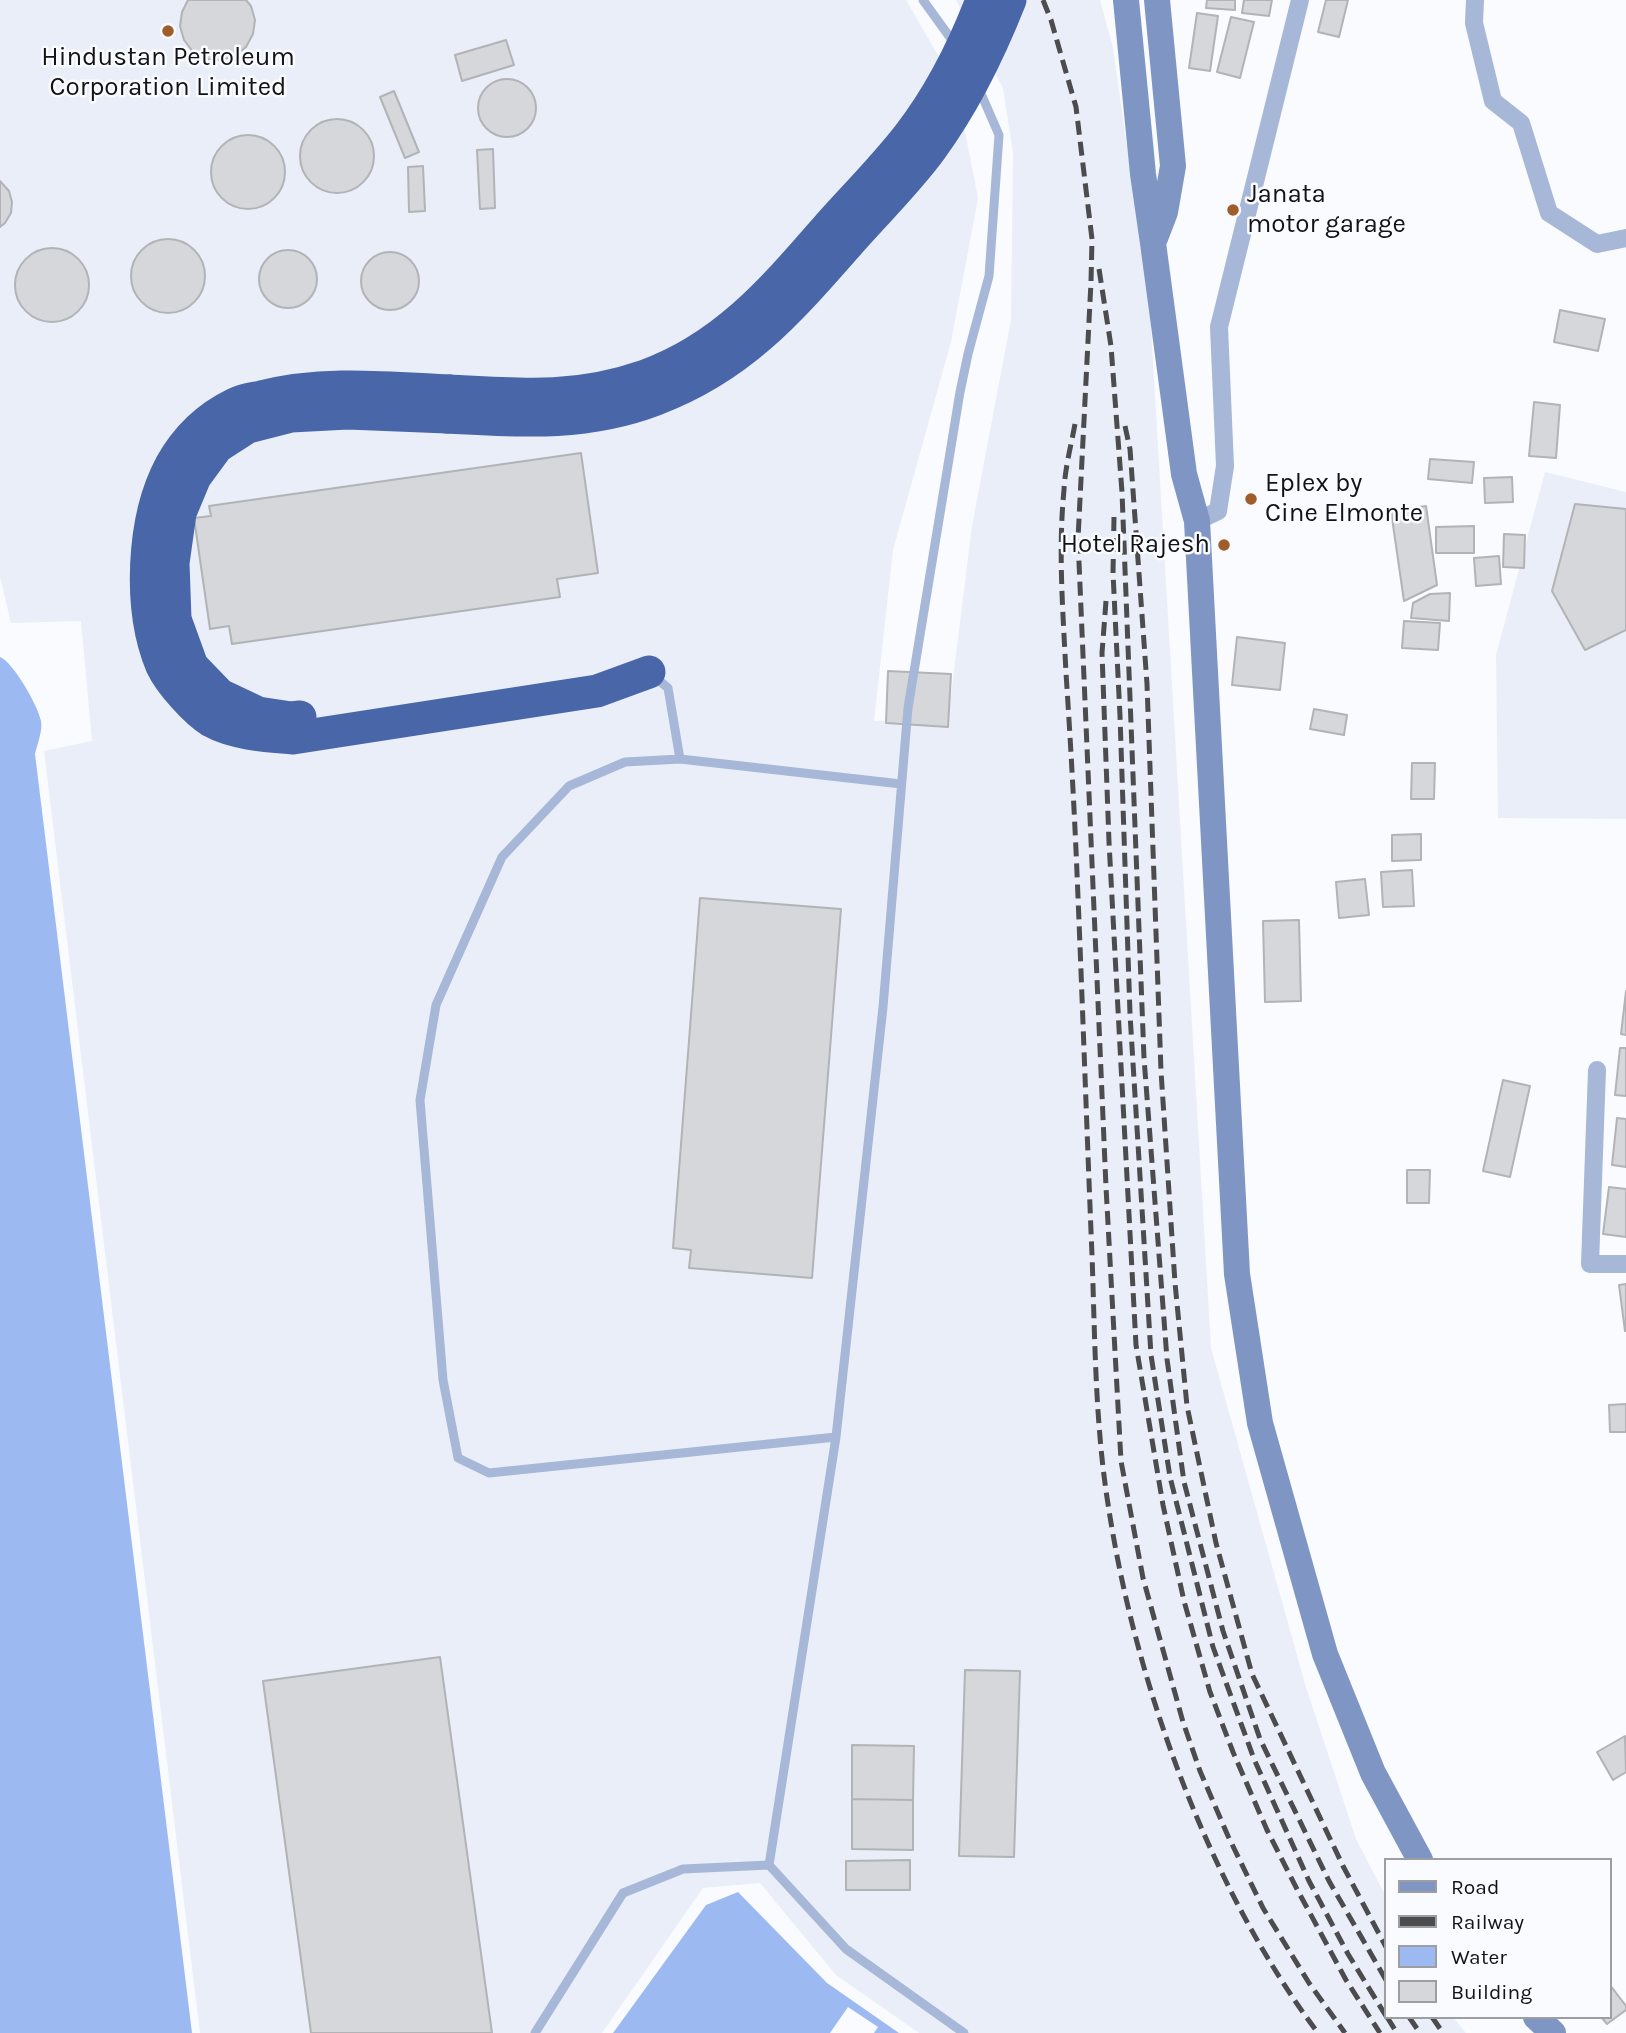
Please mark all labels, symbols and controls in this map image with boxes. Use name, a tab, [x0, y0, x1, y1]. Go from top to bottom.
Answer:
marker: Hindustan Petroleum Corporation Limited	[160, 23, 176, 39]
place label: Hindustan Petroleum Corporation Limited	[41, 42, 295, 104]
place label: Janata motor garage	[1247, 179, 1406, 241]
marker: Janata motor garage	[1225, 202, 1241, 218]
place label: Eplex by Cine Elmonte	[1265, 468, 1423, 530]
marker: Eplex by Cine Elmonte	[1243, 491, 1259, 507]
place label: Hotel Rajesh	[1061, 529, 1210, 561]
marker: Hotel Rajesh	[1216, 537, 1232, 553]
legend	[1384, 1858, 1612, 2019]
text: Road	[1451, 1875, 1499, 1899]
text: Railway	[1451, 1910, 1524, 1934]
text: Water	[1451, 1945, 1507, 1969]
text: Building	[1451, 1980, 1532, 2004]

